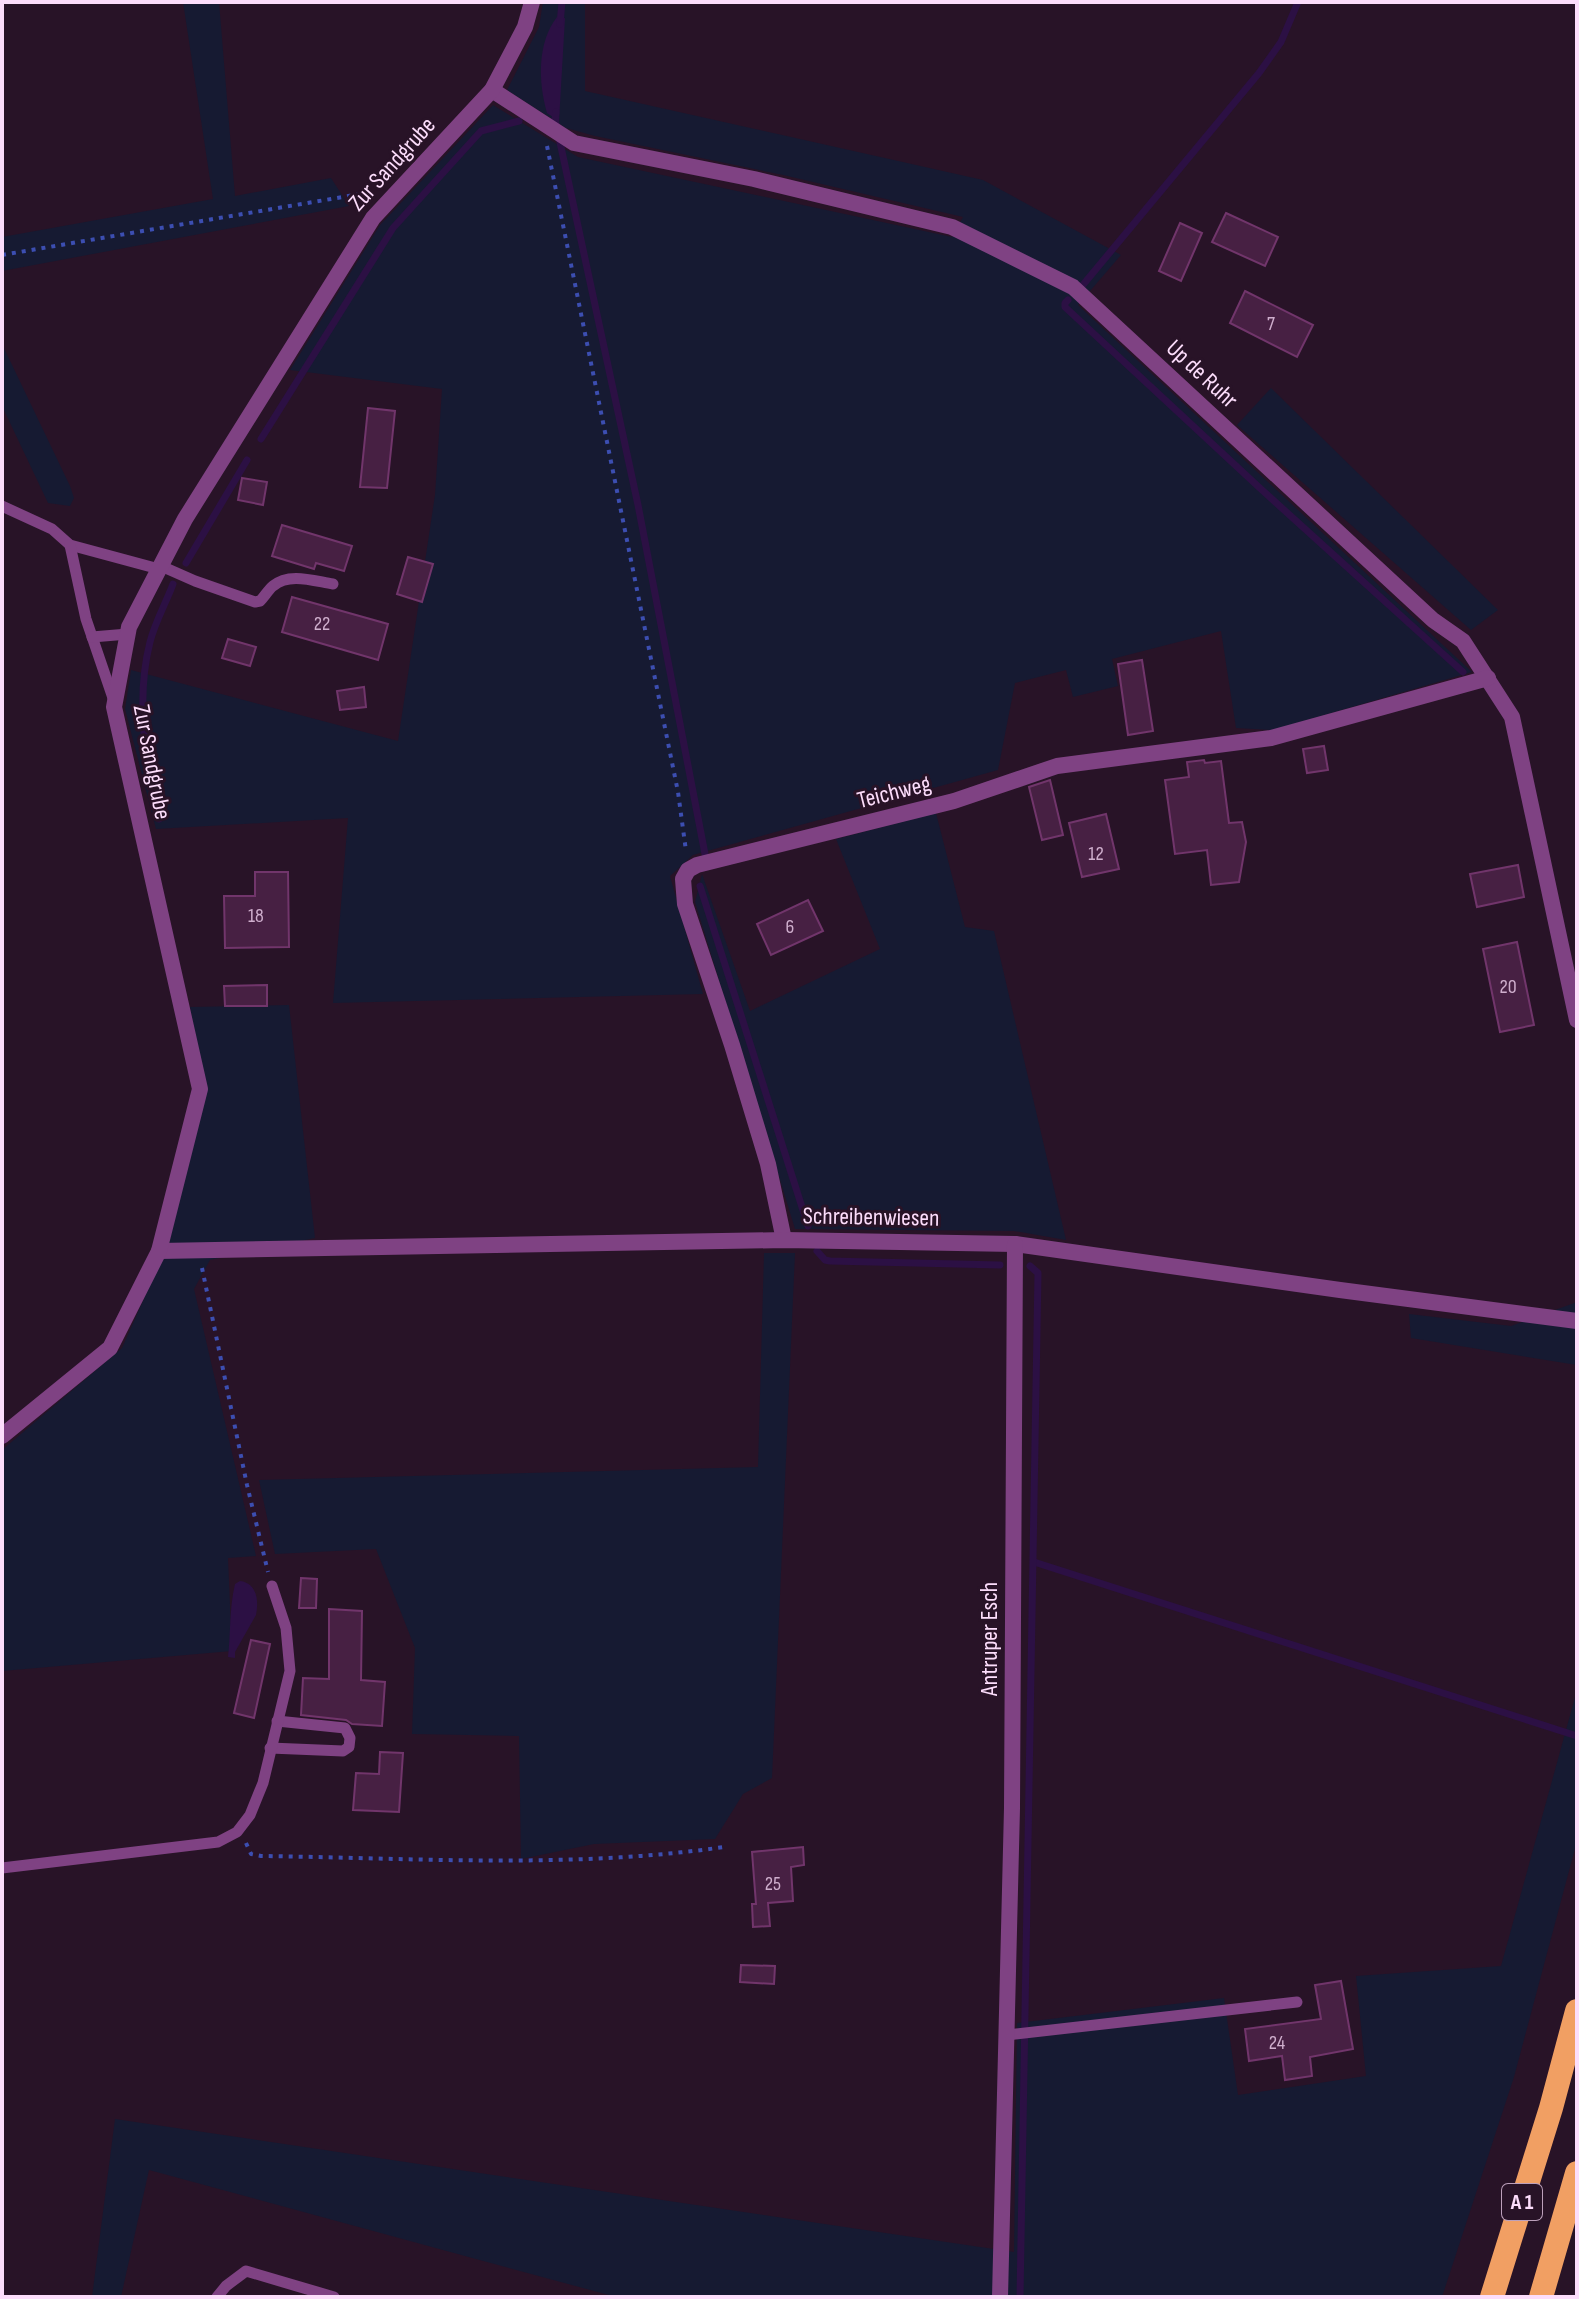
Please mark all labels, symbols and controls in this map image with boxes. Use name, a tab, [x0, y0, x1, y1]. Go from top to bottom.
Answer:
street label: Zur Sandgrube	[342, 111, 442, 217]
house number: 7	[1267, 312, 1275, 336]
street label: Up de Ruhr	[1160, 334, 1244, 414]
house number: 22	[314, 612, 330, 636]
street label: Zur Sandgrube	[127, 702, 177, 822]
street label: Teichweg	[854, 769, 934, 815]
house number: 12	[1088, 842, 1104, 866]
house number: 18	[248, 904, 264, 928]
house number: 6	[786, 915, 794, 939]
house number: 20	[1499, 975, 1517, 999]
street label: Schreibenwiesen	[802, 1201, 940, 1233]
street label: Antruper Esch	[975, 1582, 1004, 1697]
house number: 25	[765, 1872, 781, 1896]
house number: 24	[1269, 2031, 1285, 2055]
road number: A 1	[1502, 2184, 1542, 2220]

